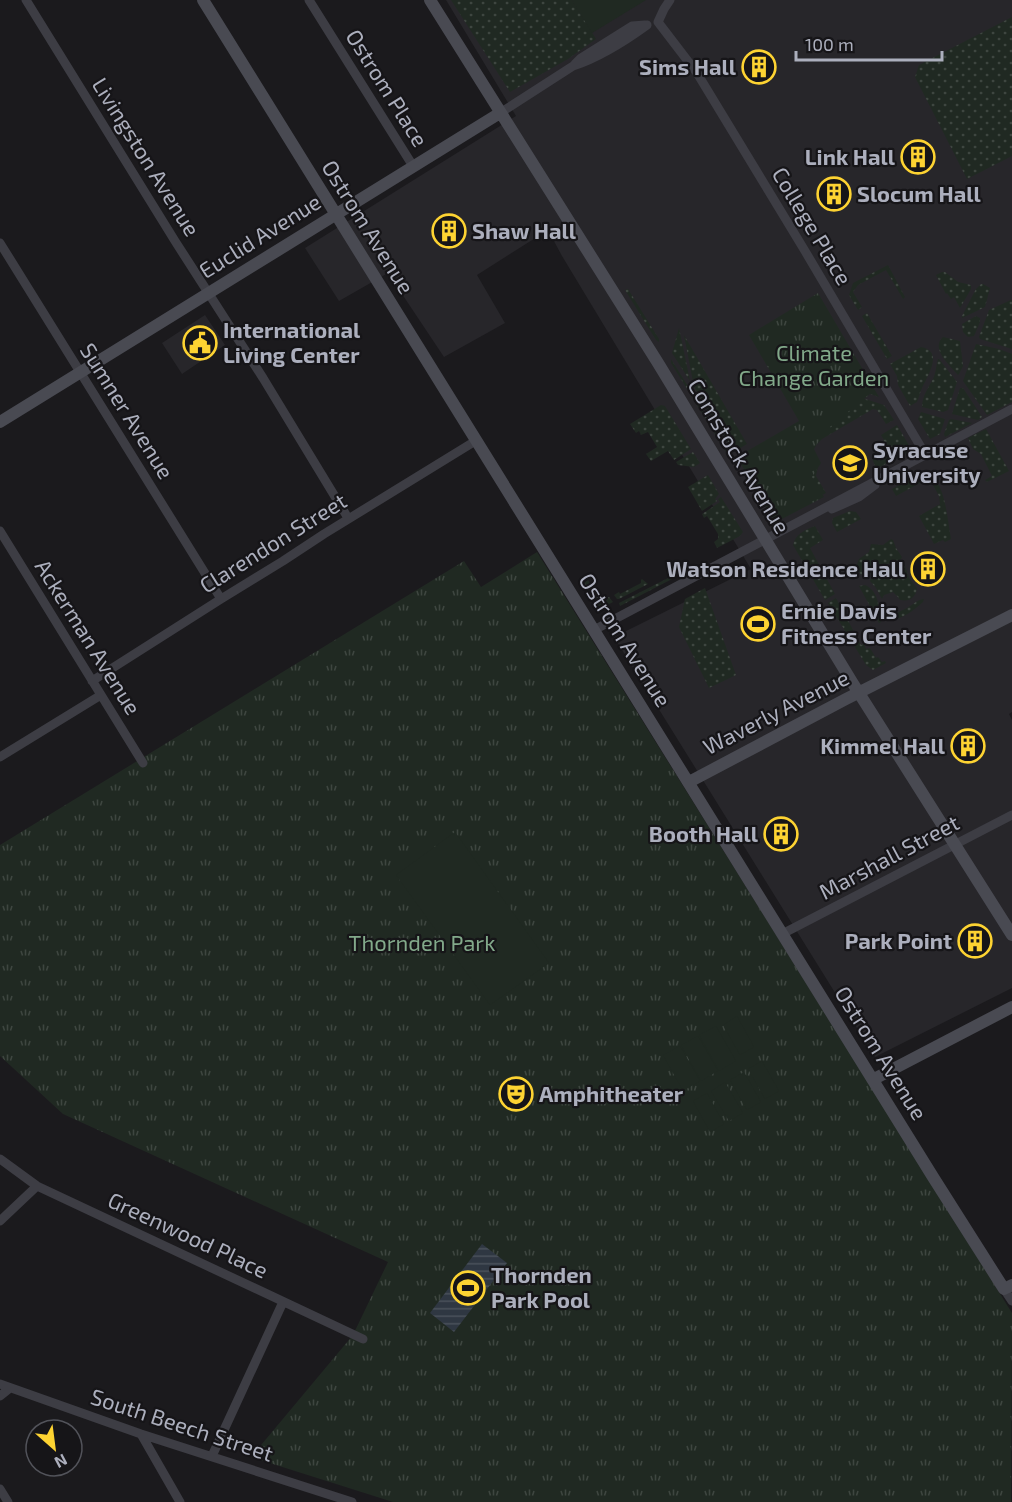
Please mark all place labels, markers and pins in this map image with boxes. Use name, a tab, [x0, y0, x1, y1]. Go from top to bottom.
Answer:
building icon: Sims Hall	[741, 49, 777, 85]
place label: Sims Hall	[639, 53, 737, 79]
building icon: Link Hall	[900, 139, 936, 175]
place label: Link Hall	[805, 143, 896, 169]
building icon: Slocum Hall	[816, 176, 852, 212]
place label: Slocum Hall	[857, 180, 981, 206]
building icon: Shaw Hall	[431, 213, 467, 249]
place label: Shaw Hall	[472, 217, 577, 243]
place label: International Living Center	[223, 316, 361, 367]
public building icon: International Living Center	[182, 325, 218, 361]
place label: Syracuse University	[873, 436, 981, 488]
school or university icon: Syracuse University	[832, 445, 868, 481]
building icon: Watson Residence Hall	[910, 551, 946, 587]
place label: Watson Residence Hall	[666, 555, 906, 581]
place label: Ernie Davis Fitness Center	[781, 597, 932, 648]
sports icon: Ernie Davis Fitness Center	[740, 606, 776, 642]
building icon: Kimmel Hall	[950, 728, 986, 764]
place label: Kimmel Hall	[820, 732, 946, 758]
building icon: Booth Hall	[763, 816, 799, 852]
place label: Booth Hall	[649, 820, 759, 846]
building icon: Park Point	[957, 923, 993, 959]
place label: Park Point	[845, 927, 952, 953]
theatre icon: Amphitheater	[498, 1076, 534, 1112]
place label: Amphitheater	[539, 1080, 684, 1106]
place label: Thornden Park Pool	[491, 1261, 592, 1312]
sports icon: Thornden Park Pool	[450, 1270, 486, 1306]

